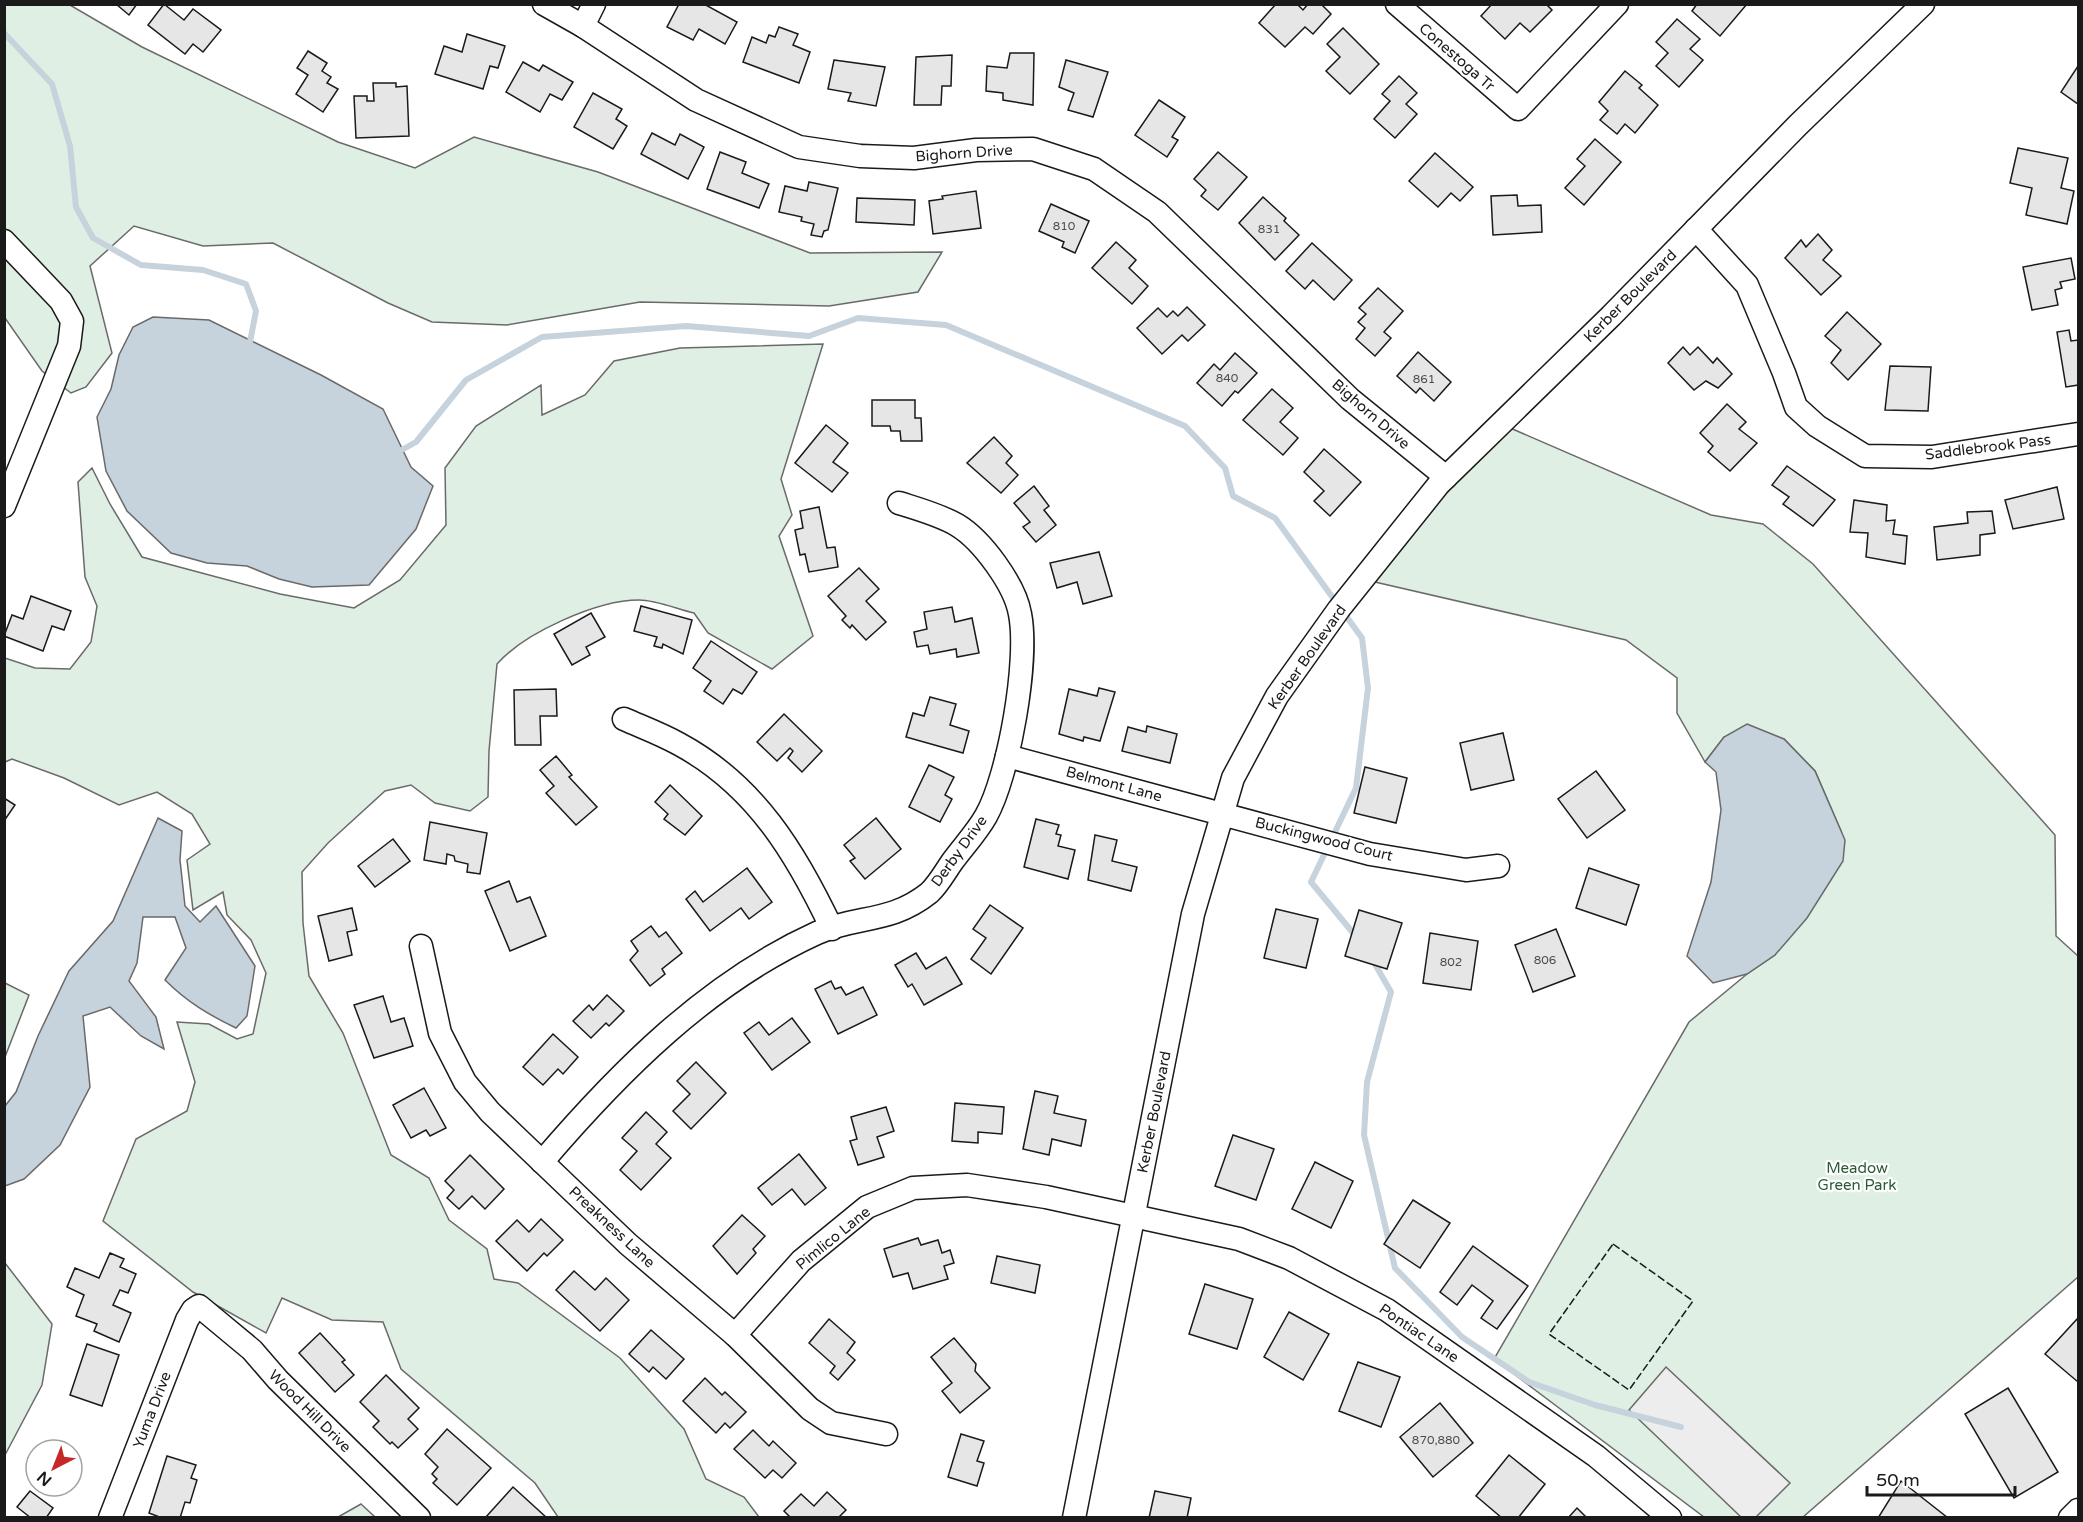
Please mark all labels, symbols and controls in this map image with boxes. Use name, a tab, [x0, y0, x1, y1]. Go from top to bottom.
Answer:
street label: Conestoga Tr	[1415, 19, 1499, 95]
street label: Bighorn Drive	[915, 141, 1013, 165]
house number: 810	[1053, 219, 1076, 233]
house number: 831	[1258, 222, 1280, 236]
street label: Kerber Boulevard	[1580, 246, 1680, 346]
house number: 840	[1216, 371, 1239, 385]
house number: 861	[1413, 372, 1435, 386]
street label: Bighorn Drive	[1328, 375, 1414, 453]
street label: Saddlebrook Pass	[1924, 430, 2052, 464]
street label: Kerber Boulevard	[1264, 601, 1350, 713]
street label: Belmont Lane	[1064, 763, 1164, 805]
street label: Derby Drive	[927, 812, 991, 890]
street label: Buckingwood Court	[1253, 813, 1395, 865]
house number: 806	[1534, 953, 1556, 967]
house number: 802	[1440, 955, 1462, 969]
street label: Kerber Boulevard	[1133, 1049, 1175, 1175]
park label: Meadow Green Park	[1818, 1159, 1896, 1194]
street label: Preakness Lane	[565, 1182, 659, 1272]
street label: Pimlico Lane	[792, 1202, 874, 1274]
street label: Pontiac Lane	[1376, 1300, 1462, 1366]
street label: Wood Hill Drive	[265, 1366, 355, 1456]
street label: Yuma Drive	[129, 1369, 175, 1451]
house number: 870,880	[1412, 1433, 1461, 1447]
north arrow	[24, 1438, 84, 1498]
scale bar	[1867, 1459, 2016, 1497]
text: N	[33, 1467, 56, 1490]
text: 50 m	[1876, 1469, 1920, 1491]

